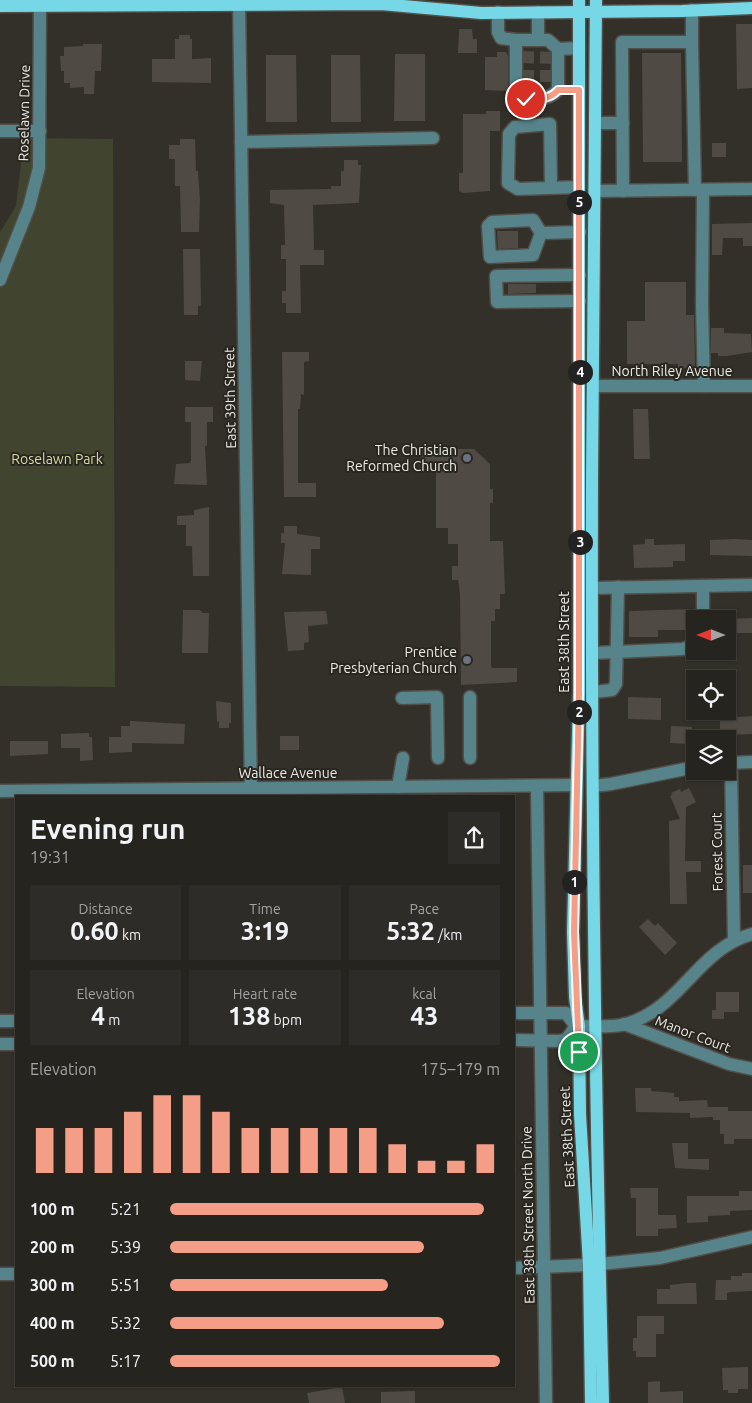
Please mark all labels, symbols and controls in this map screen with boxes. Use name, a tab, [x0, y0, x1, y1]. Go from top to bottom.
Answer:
street label: Roselawn Drive	[15, 65, 33, 161]
pin	[505, 78, 547, 120]
icon: check	[512, 85, 540, 113]
pin: 5	[566, 190, 592, 214]
text: 5	[576, 194, 583, 210]
street label: East 39th Street	[221, 347, 239, 449]
pin: 4	[568, 360, 592, 384]
street label: North Riley Avenue	[612, 363, 732, 379]
text: 4	[577, 364, 584, 380]
place label: The Christian Reformed Church	[346, 442, 457, 474]
park label: Roselawn Park	[11, 451, 103, 467]
marker: The Christian Reformed Church	[461, 452, 473, 464]
pin: 3	[568, 530, 592, 554]
text: 3	[577, 534, 584, 550]
street label: East 38th Street	[556, 591, 572, 693]
north arrow	[686, 610, 736, 660]
map controls	[686, 610, 736, 780]
place label: Prentice Presbyterian Church	[330, 644, 457, 676]
marker: Prentice Presbyterian Church	[461, 654, 473, 666]
button: locate	[686, 670, 736, 720]
pin: 2	[566, 700, 592, 724]
text: 2	[576, 704, 583, 720]
button: layers	[686, 730, 736, 780]
street label: Wallace Avenue	[239, 765, 338, 781]
button: share	[448, 812, 500, 864]
street label: Forest Court	[708, 812, 726, 892]
text: Evening run	[30, 813, 185, 844]
text: 19:31	[30, 848, 70, 866]
pin: 1	[562, 870, 586, 894]
text: 1	[571, 874, 578, 890]
text: Distance	[79, 901, 133, 917]
text: Time	[249, 901, 281, 917]
text: Pace	[410, 901, 439, 917]
text: 0.60	[70, 917, 119, 945]
text: 3:19	[241, 917, 289, 945]
text: 5:32	[386, 917, 435, 945]
text: km	[119, 927, 141, 943]
text: /km	[435, 927, 462, 943]
text: Elevation	[76, 986, 135, 1002]
text: Heart rate	[233, 986, 297, 1002]
text: kcal	[412, 986, 436, 1002]
text: 4	[91, 1002, 105, 1030]
text: 138	[228, 1002, 270, 1030]
text: 43	[410, 1002, 438, 1030]
text: m	[105, 1012, 120, 1028]
text: bpm	[270, 1012, 302, 1028]
street label: Manor Court	[653, 1012, 733, 1056]
pin	[558, 1031, 600, 1073]
icon: arrive	[565, 1038, 593, 1066]
text: Elevation	[30, 1060, 97, 1078]
text: 175–179 m	[420, 1060, 500, 1078]
street label: East 38th Street	[556, 1085, 578, 1188]
street label: East 38th Street North Drive	[518, 1126, 538, 1304]
text: 100 m	[30, 1200, 75, 1218]
text: 5:21	[110, 1200, 141, 1218]
text: 200 m	[30, 1238, 75, 1256]
text: 5:39	[110, 1238, 141, 1256]
text: 300 m	[30, 1276, 75, 1294]
text: 5:51	[110, 1276, 141, 1294]
text: 400 m	[30, 1314, 75, 1332]
text: 5:32	[110, 1314, 141, 1332]
text: 500 m	[30, 1352, 75, 1370]
text: 5:17	[110, 1352, 141, 1370]

